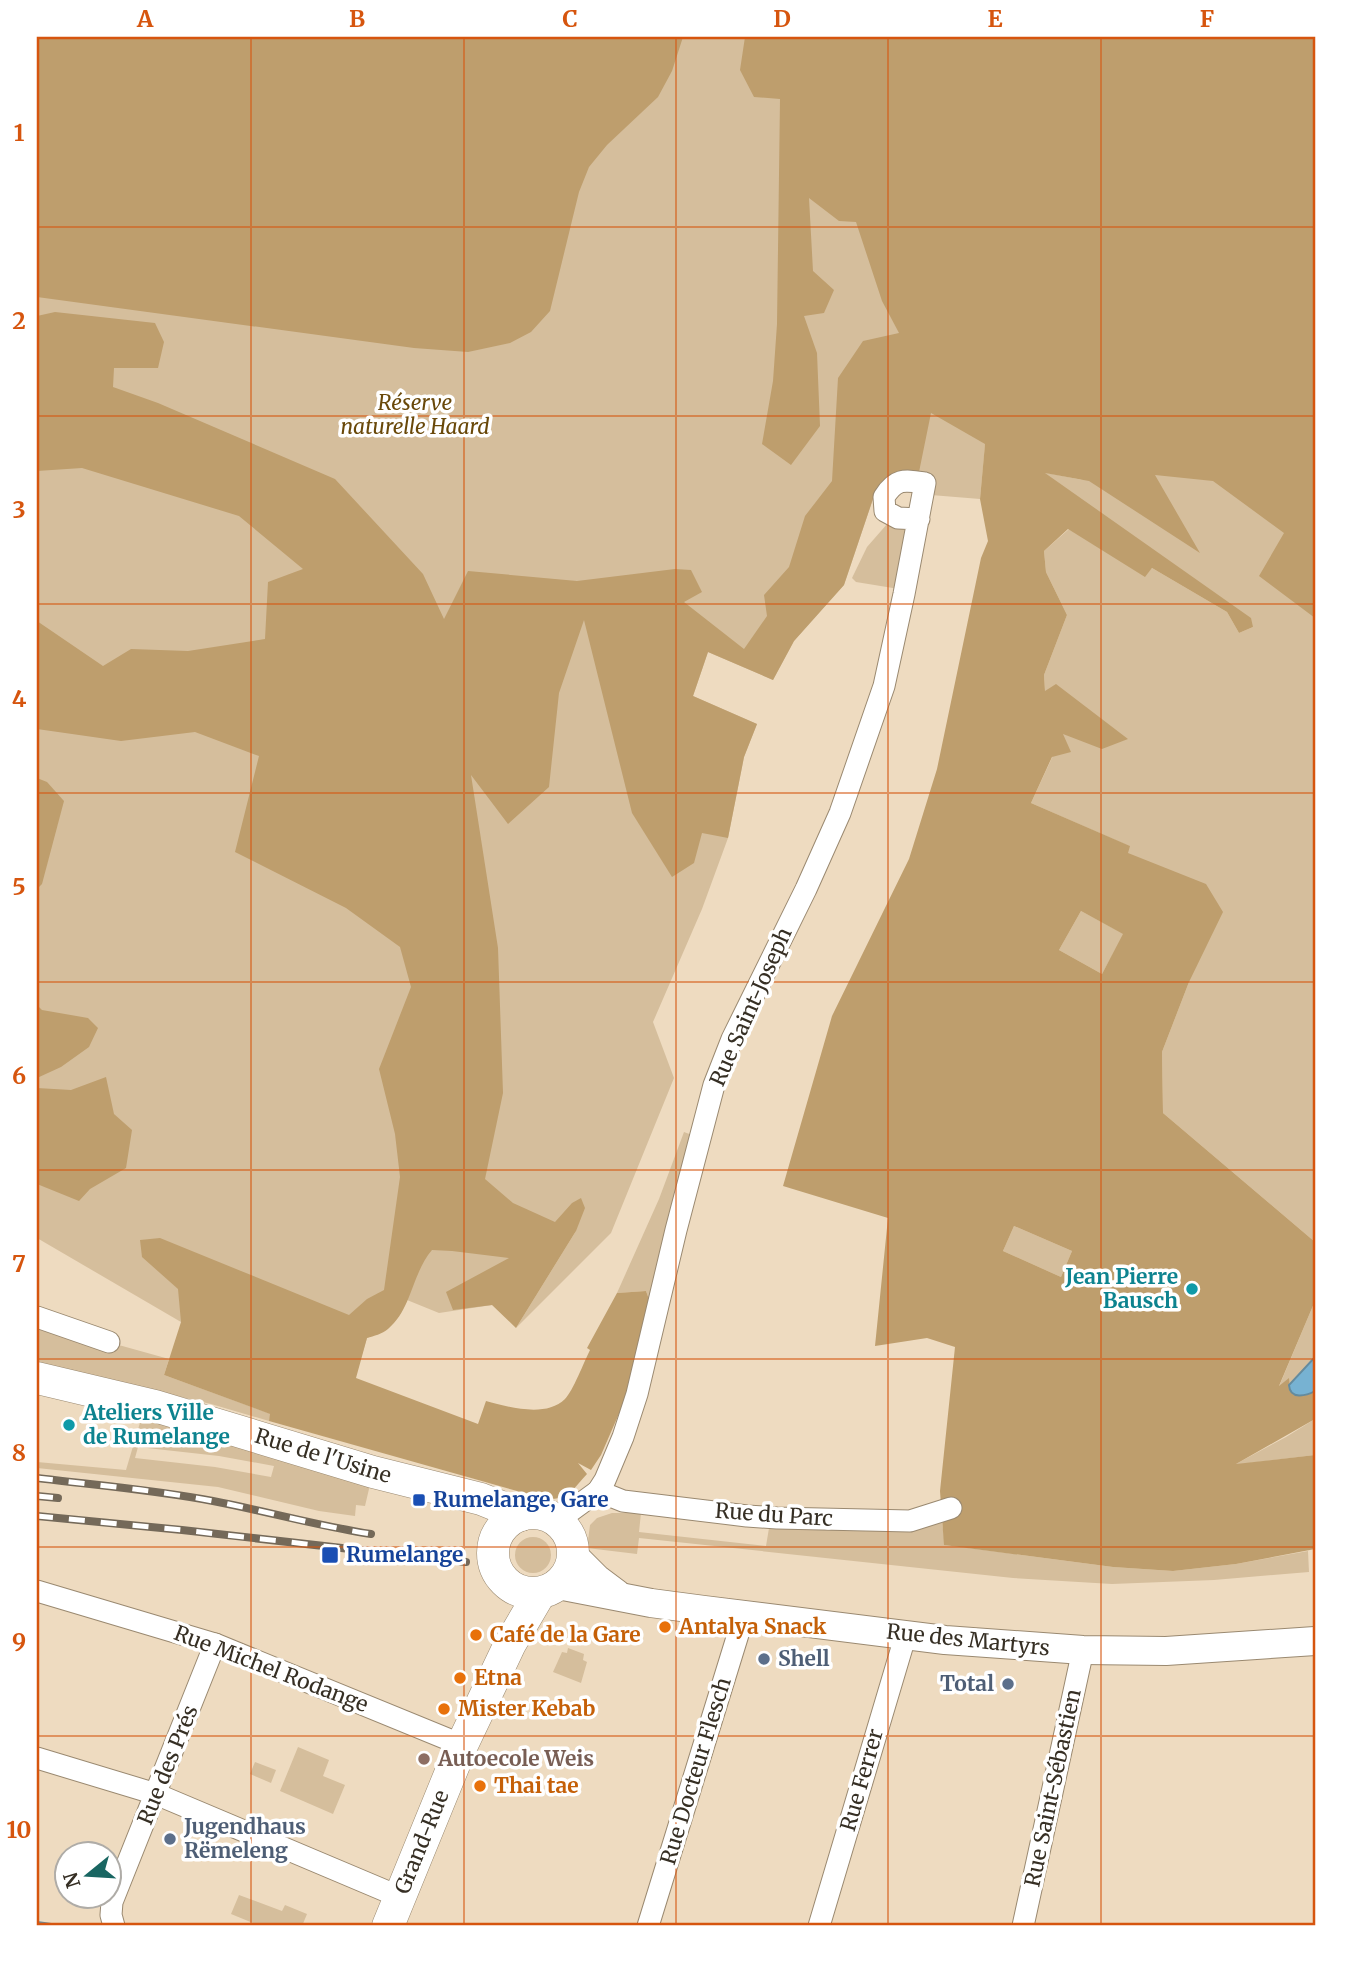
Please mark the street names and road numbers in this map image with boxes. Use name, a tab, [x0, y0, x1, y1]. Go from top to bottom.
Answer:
street label: Rue Saint-Joseph	[704, 923, 798, 1090]
street label: Rue de l'Usine	[252, 1422, 395, 1489]
street label: Rue du Parc	[714, 1497, 834, 1532]
street label: Rue des Martyrs	[885, 1617, 1051, 1662]
street label: Rue Michel Rodange	[170, 1619, 372, 1718]
street label: Rue Docteur Flesch	[654, 1674, 737, 1868]
street label: Rue Saint-Sébastien	[1018, 1686, 1087, 1889]
street label: Rue des Prés	[131, 1701, 204, 1828]
street label: Rue Ferrer	[834, 1726, 889, 1834]
street label: Grand-Rue	[388, 1786, 455, 1898]

